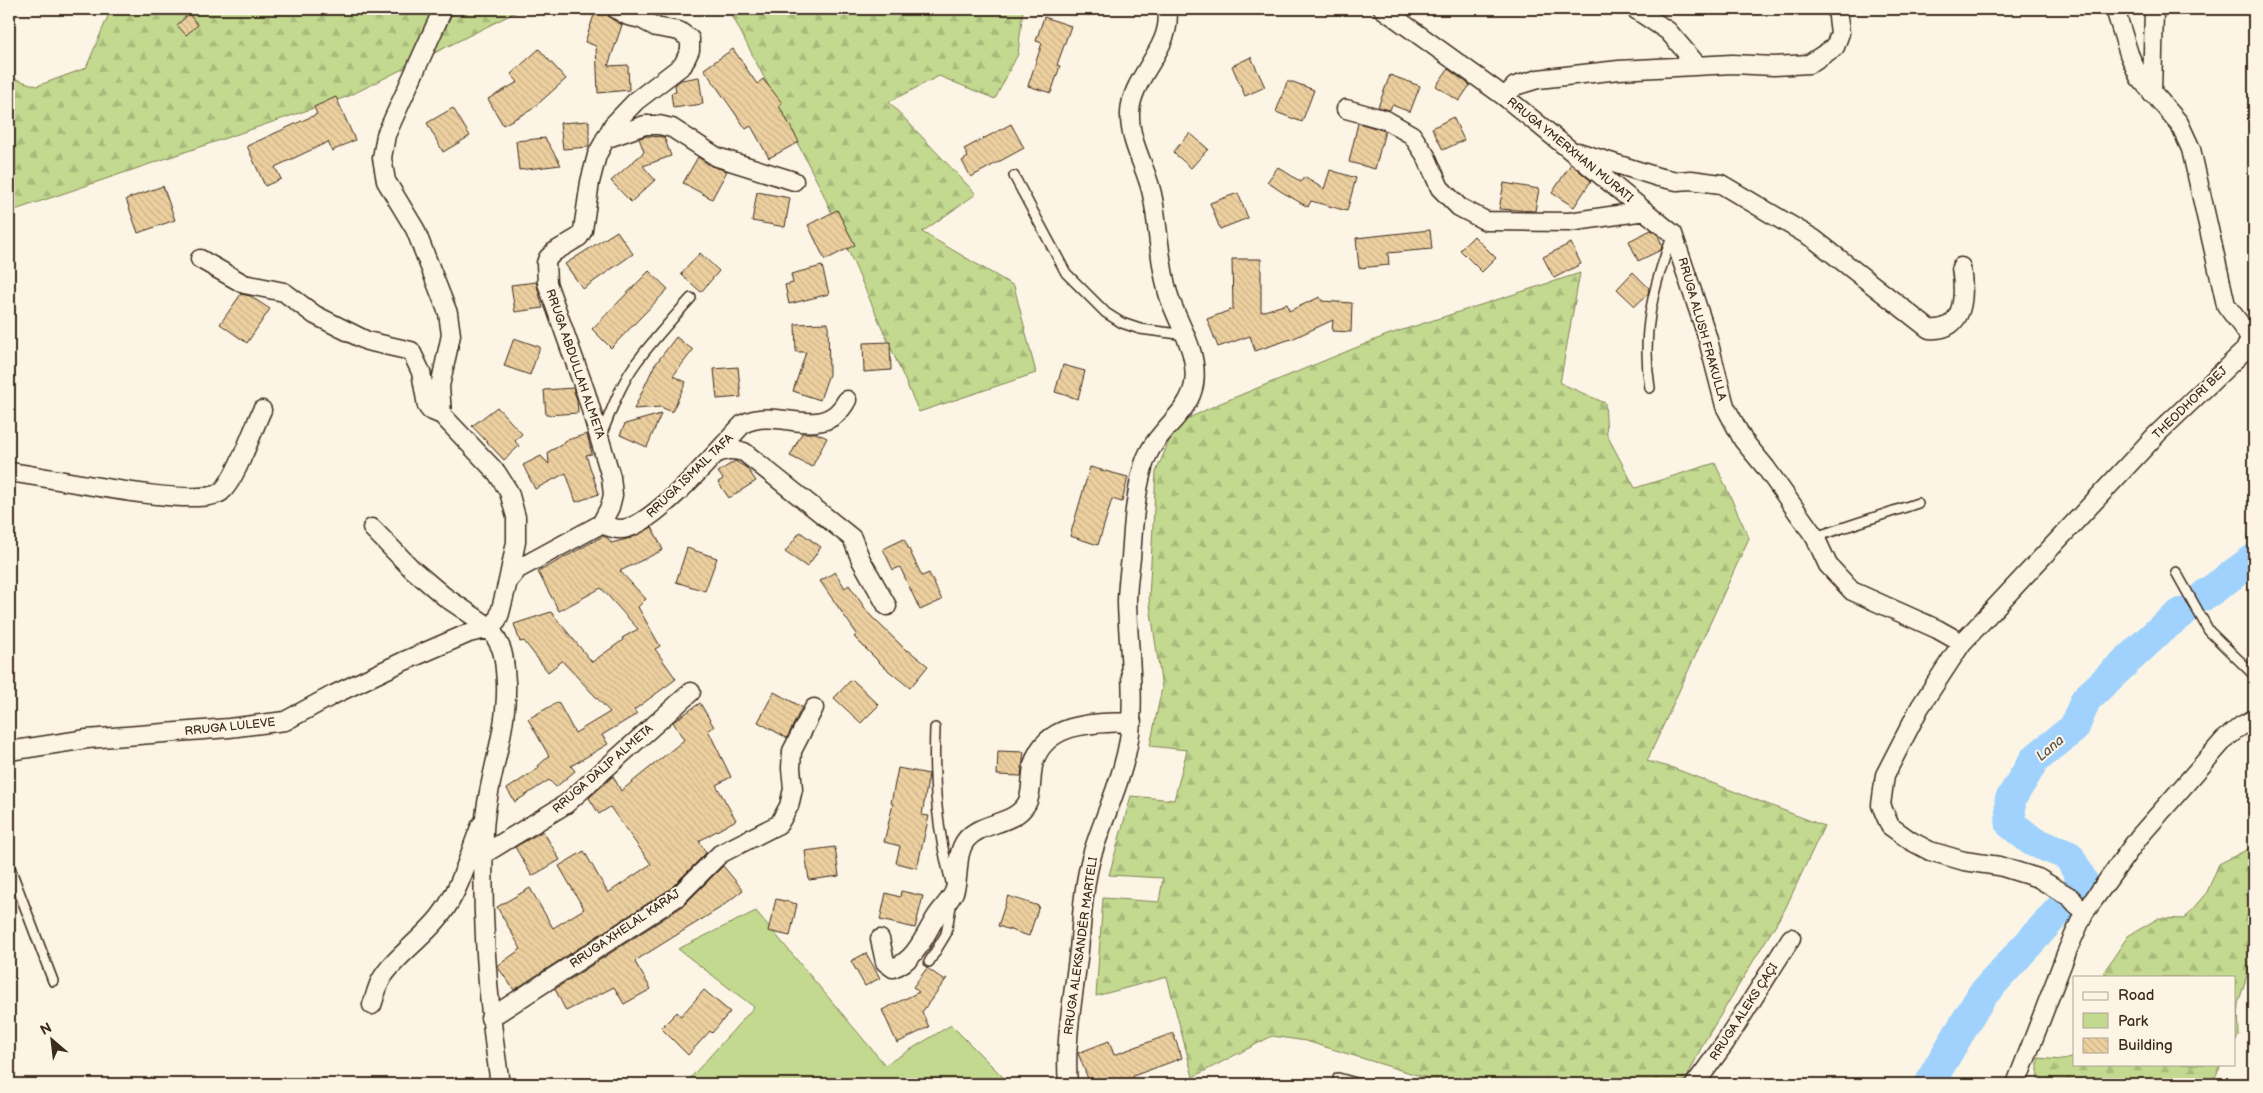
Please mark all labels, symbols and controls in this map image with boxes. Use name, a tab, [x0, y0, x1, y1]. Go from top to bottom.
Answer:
street label: RRUGA YMERXHAN MURATI	[1504, 94, 1636, 206]
street label: RRUGA ALUSH FRAKULLA	[1674, 256, 1730, 403]
street label: RRUGA ABDULLAH ALMETA	[542, 287, 608, 441]
street label: THEODHORI BEJ	[2150, 363, 2231, 442]
street label: RRUGA ISMAIL TAFA	[644, 430, 737, 521]
street label: RRUGA LULEVE	[184, 715, 276, 739]
street label: RRUGA DALIP ALMETA	[550, 721, 657, 817]
water label: Lana	[2033, 731, 2067, 764]
street label: RRUGA ALEKSANDËR MARTELI	[1060, 856, 1101, 1036]
street label: RRUGA XHELAL KARAJ	[567, 886, 683, 972]
street label: RRUGA ALEKS ÇAÇI	[1707, 960, 1781, 1064]
legend	[2073, 976, 2236, 1066]
text: Road	[2118, 986, 2154, 1005]
text: Park	[2118, 1012, 2149, 1031]
north arrow	[28, 1016, 78, 1066]
text: N	[37, 1019, 55, 1039]
text: Building	[2118, 1036, 2173, 1055]

